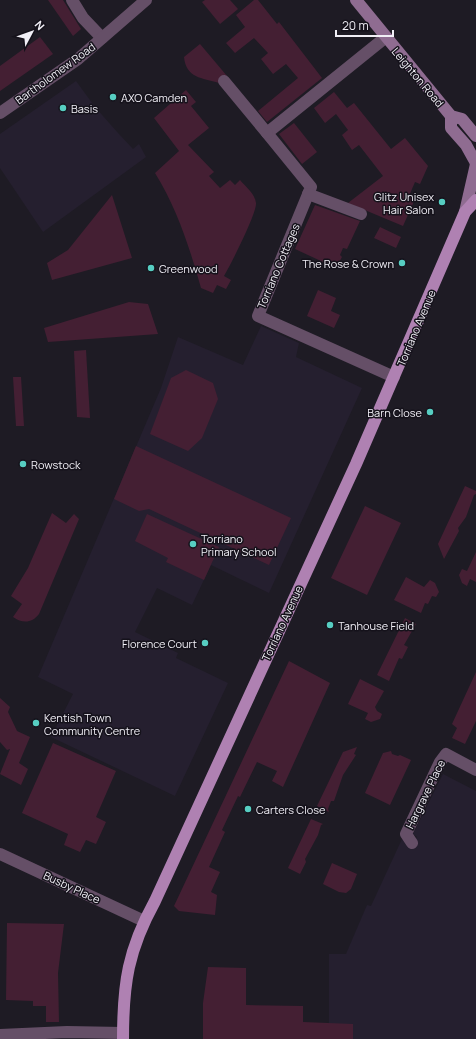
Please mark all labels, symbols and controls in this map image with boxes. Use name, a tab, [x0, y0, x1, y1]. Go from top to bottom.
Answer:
north arrow	[12, 12, 52, 52]
scale bar	[336, 12, 393, 38]
text: N	[32, 17, 48, 33]
text: 20 m	[342, 17, 369, 34]
street label: Bartholomew Road	[12, 39, 98, 107]
street label: Leighton Road	[389, 44, 447, 110]
place label: AXO Camden	[121, 90, 187, 105]
marker: AXO Camden	[108, 92, 118, 102]
place label: Basis	[71, 101, 98, 116]
marker: Basis	[58, 103, 68, 113]
place label: Glitz Unisex Hair Salon	[374, 189, 434, 217]
marker: Glitz Unisex Hair Salon	[437, 197, 447, 207]
street label: Torriano Cottages	[253, 221, 303, 311]
place label: The Rose & Crown	[302, 256, 394, 271]
marker: The Rose & Crown	[397, 258, 407, 268]
place label: Greenwood	[159, 261, 218, 276]
marker: Greenwood	[146, 263, 156, 273]
street label: Torriano Avenue	[393, 287, 439, 369]
place label: Barn Close	[367, 405, 423, 420]
marker: Barn Close	[425, 407, 435, 417]
place label: Rowstock	[31, 457, 81, 472]
marker: Rowstock	[18, 459, 28, 469]
place label: Torriano Primary School	[201, 531, 277, 559]
marker: Torriano Primary School	[188, 539, 198, 549]
street label: Torriano Avenue	[258, 582, 306, 663]
place label: Tanhouse Field	[338, 618, 414, 633]
marker: Tanhouse Field	[325, 620, 335, 630]
place label: Florence Court	[122, 636, 197, 651]
marker: Florence Court	[200, 638, 210, 648]
place label: Kentish Town Community Centre	[44, 710, 141, 738]
marker: Kentish Town Community Centre	[31, 718, 41, 728]
street label: Hargrave Place	[402, 756, 448, 831]
place label: Carters Close	[256, 802, 326, 817]
marker: Carters Close	[243, 804, 253, 814]
street label: Busby Place	[41, 867, 103, 907]

